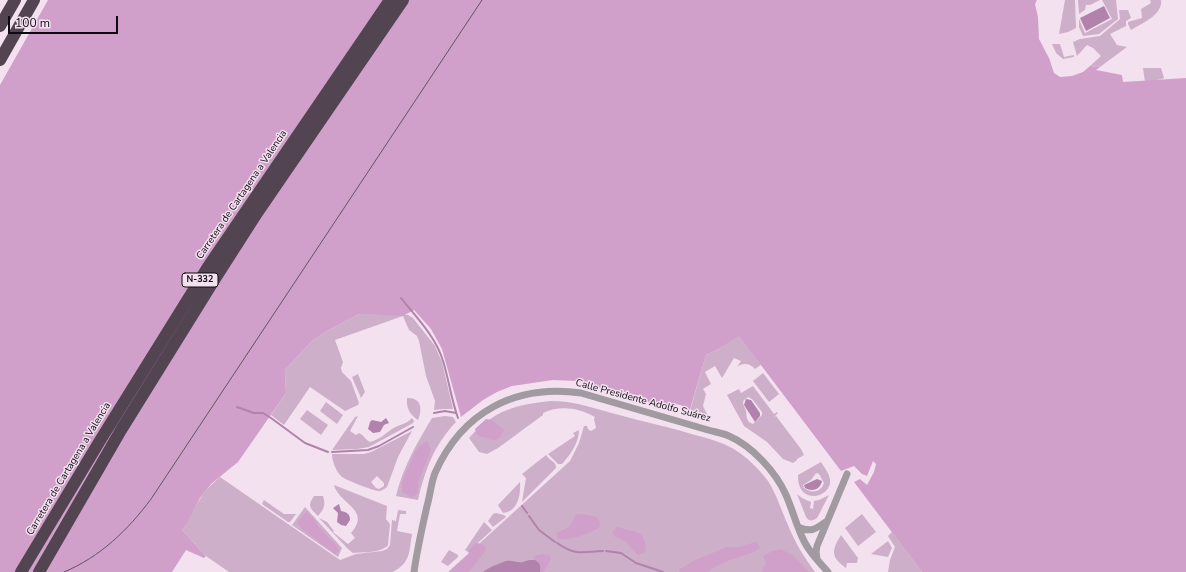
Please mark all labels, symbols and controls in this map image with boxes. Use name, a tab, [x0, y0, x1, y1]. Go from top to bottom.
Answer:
scale bar	[10, 8, 120, 34]
text: 100 m	[15, 15, 50, 31]
street label: Carretera de Cartagena a Valencia	[194, 128, 290, 262]
road number: N-332	[182, 273, 218, 287]
street label: Calle Presidente Adolfo Suárez	[574, 377, 712, 425]
street label: Carretera de Cartagena a Valencia	[24, 400, 114, 538]

